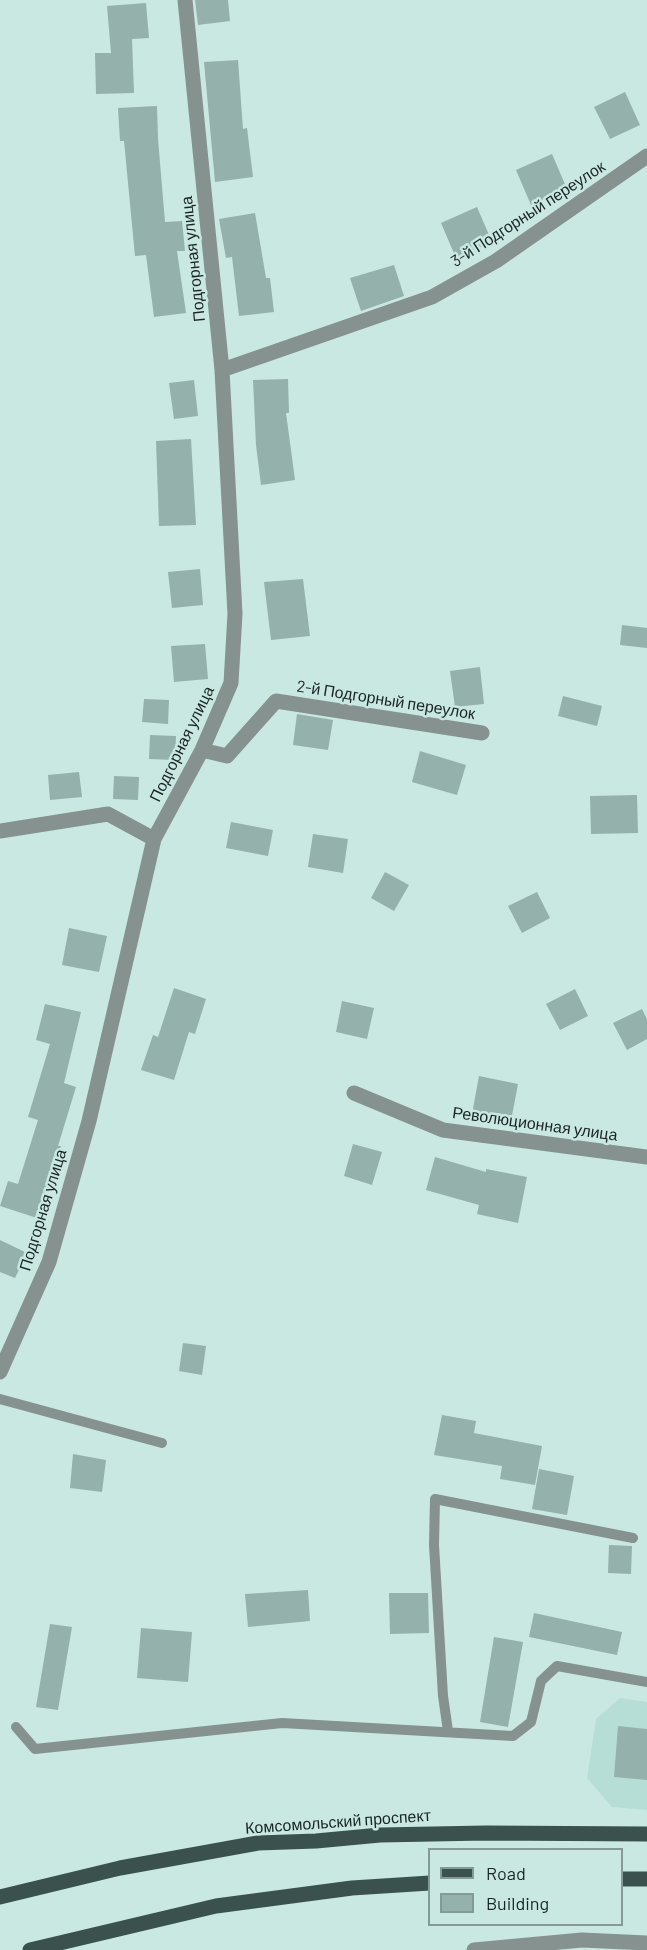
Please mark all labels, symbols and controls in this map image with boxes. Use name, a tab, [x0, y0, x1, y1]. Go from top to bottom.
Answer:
street label: 3-й Подгорный переулок	[447, 157, 609, 271]
street label: Подгорная улица	[177, 195, 209, 323]
street label: 2-й Подгорный переулок	[295, 676, 477, 724]
street label: Подгорная улица	[146, 683, 218, 805]
street label: Революционная улица	[451, 1103, 619, 1145]
street label: Подгорная улица	[15, 1147, 71, 1273]
street label: Комсомольский проспект	[244, 1806, 432, 1838]
legend	[428, 1848, 623, 1926]
text: Road	[486, 1862, 526, 1884]
text: Building	[486, 1892, 549, 1914]

